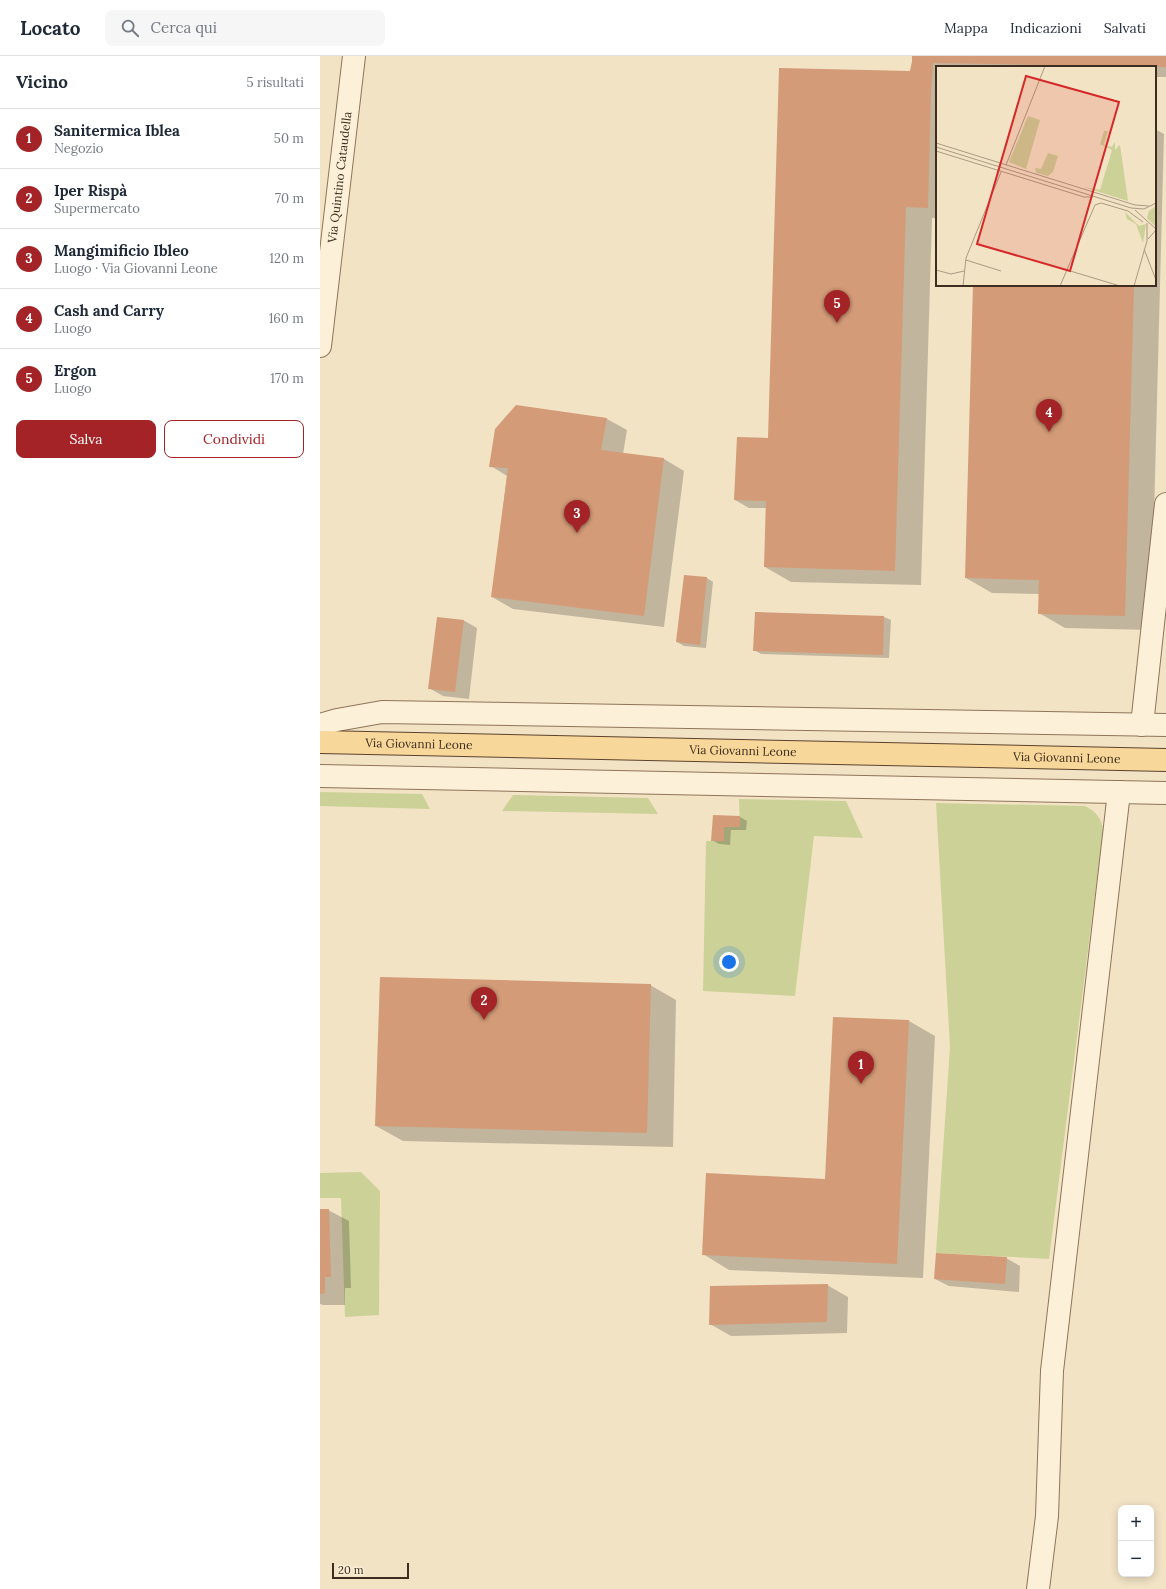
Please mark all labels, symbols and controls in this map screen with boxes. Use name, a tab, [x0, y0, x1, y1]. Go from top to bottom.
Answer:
search box	[105, 10, 385, 46]
text: Locato	[20, 16, 81, 40]
icon: search	[119, 17, 141, 39]
text: Cerca qui	[151, 18, 217, 37]
text: Mappa	[944, 19, 988, 37]
text: Indicazioni	[1010, 19, 1082, 37]
text: Salvati	[1104, 19, 1146, 37]
inset map	[936, 66, 1156, 286]
text: Vicino	[16, 71, 68, 93]
text: 5 risultati	[247, 74, 304, 91]
street label: Via Quintino Cataudella	[324, 111, 354, 245]
text: Sanitermica Iblea	[54, 121, 180, 140]
text: 1	[26, 130, 32, 147]
text: 50 m	[274, 130, 304, 147]
text: Negozio	[54, 140, 103, 157]
text: Iper Rispà	[54, 181, 127, 200]
text: 2	[26, 190, 32, 207]
text: 70 m	[275, 190, 304, 207]
text: Supermercato	[54, 200, 140, 217]
text: Mangimificio Ibleo	[54, 241, 189, 260]
text: 3	[25, 250, 33, 267]
text: 120 m	[269, 250, 304, 267]
text: Luogo · Via Giovanni Leone	[54, 260, 218, 277]
pin: 5	[824, 290, 850, 323]
text: Cash and Carry	[54, 301, 164, 320]
text: 4	[25, 310, 33, 327]
text: 160 m	[269, 310, 304, 327]
text: Luogo	[54, 320, 92, 337]
text: Ergon	[54, 361, 97, 380]
text: 5	[25, 370, 33, 387]
text: 170 m	[270, 370, 304, 387]
text: Luogo	[54, 380, 92, 397]
pin: 4	[1036, 399, 1062, 432]
button: Salva	[16, 420, 156, 458]
button: Condividi	[164, 420, 304, 458]
pin: 3	[564, 500, 590, 533]
street label: Via Giovanni Leone	[364, 735, 473, 752]
street label: Via Giovanni Leone	[688, 742, 797, 759]
street label: Via Giovanni Leone	[1012, 749, 1121, 766]
your location	[719, 952, 739, 972]
pin: 2	[471, 987, 497, 1020]
pin: 1	[848, 1051, 874, 1084]
map controls	[1118, 1505, 1154, 1577]
button: +	[1118, 1505, 1154, 1541]
button: −	[1118, 1541, 1154, 1577]
scale bar	[332, 1561, 409, 1580]
text: 20 m	[338, 1563, 363, 1577]

